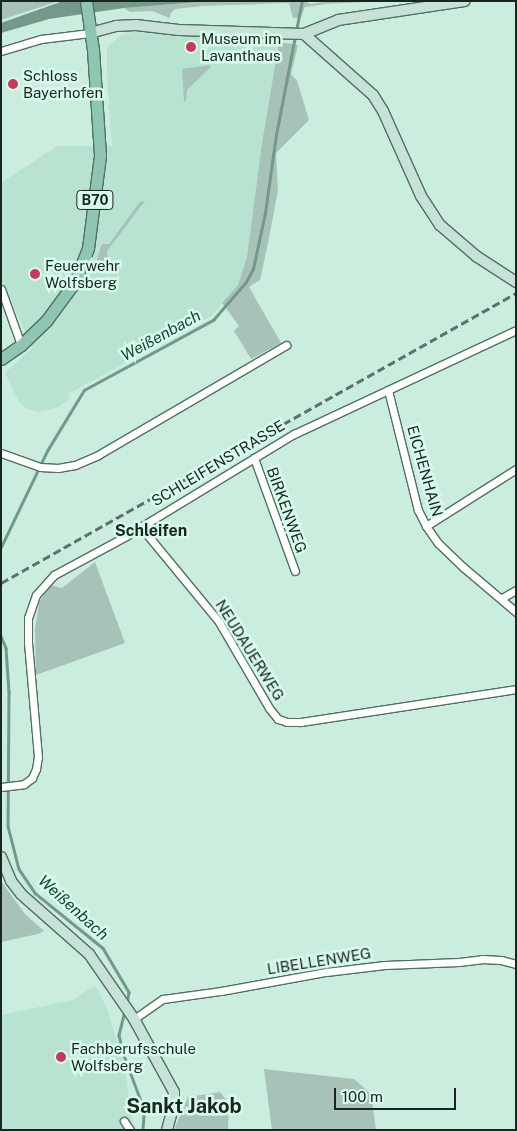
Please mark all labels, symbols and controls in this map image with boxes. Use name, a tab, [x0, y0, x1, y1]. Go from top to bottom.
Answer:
place label: Museum im Lavanthaus	[201, 29, 281, 64]
marker: Museum im Lavanthaus	[185, 41, 197, 53]
place label: Schloss Bayerhofen	[23, 66, 103, 101]
marker: Schloss Bayerhofen	[7, 78, 19, 90]
road number: B70	[76, 188, 114, 212]
place label: Feuerwehr Wolfsberg	[45, 256, 120, 291]
marker: Feuerwehr Wolfsberg	[29, 268, 41, 280]
water label: Weißenbach	[118, 306, 204, 366]
street label: SCHLEIFENSTRASSE	[148, 416, 288, 510]
street label: EICHENHAIN	[403, 423, 447, 519]
street label: BIRKENWEG	[263, 465, 311, 555]
district label: Schleifen	[115, 521, 187, 541]
street label: NEUDAUERWEG	[212, 596, 288, 704]
water label: Weißenbach	[34, 871, 112, 945]
street label: LIBELLENWEG	[266, 944, 372, 978]
place label: Fachberufsschule Wolfsberg	[71, 1039, 196, 1074]
marker: Fachberufsschule Wolfsberg	[55, 1051, 67, 1063]
scale bar	[337, 1078, 460, 1110]
text: 100 m	[342, 1088, 383, 1105]
district label: Sankt Jakob	[126, 1094, 242, 1118]

